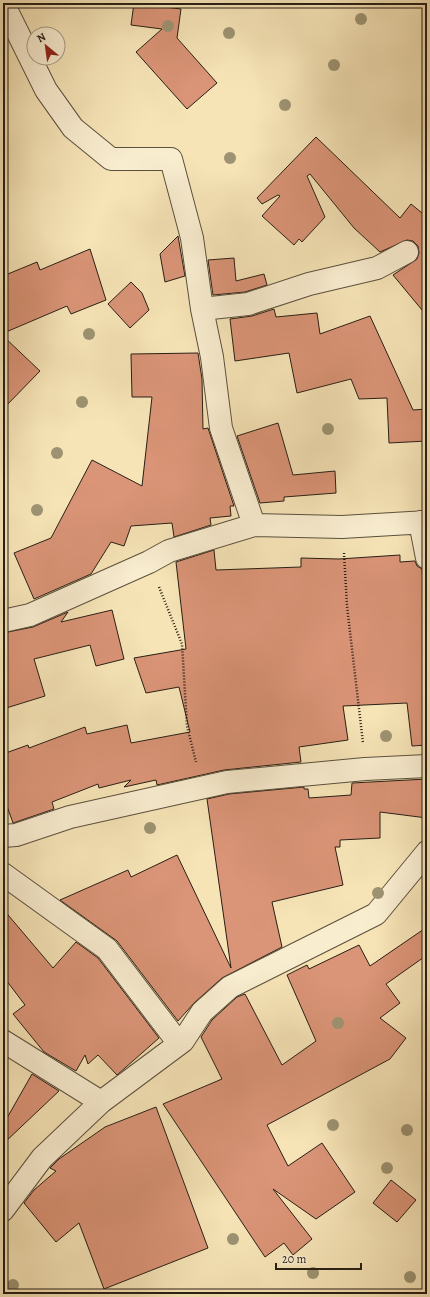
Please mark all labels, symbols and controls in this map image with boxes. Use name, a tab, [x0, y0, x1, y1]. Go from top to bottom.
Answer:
north arrow	[26, 26, 66, 66]
text: N	[34, 29, 49, 46]
scale bar	[276, 1245, 361, 1271]
text: 20 m	[282, 1251, 306, 1267]

